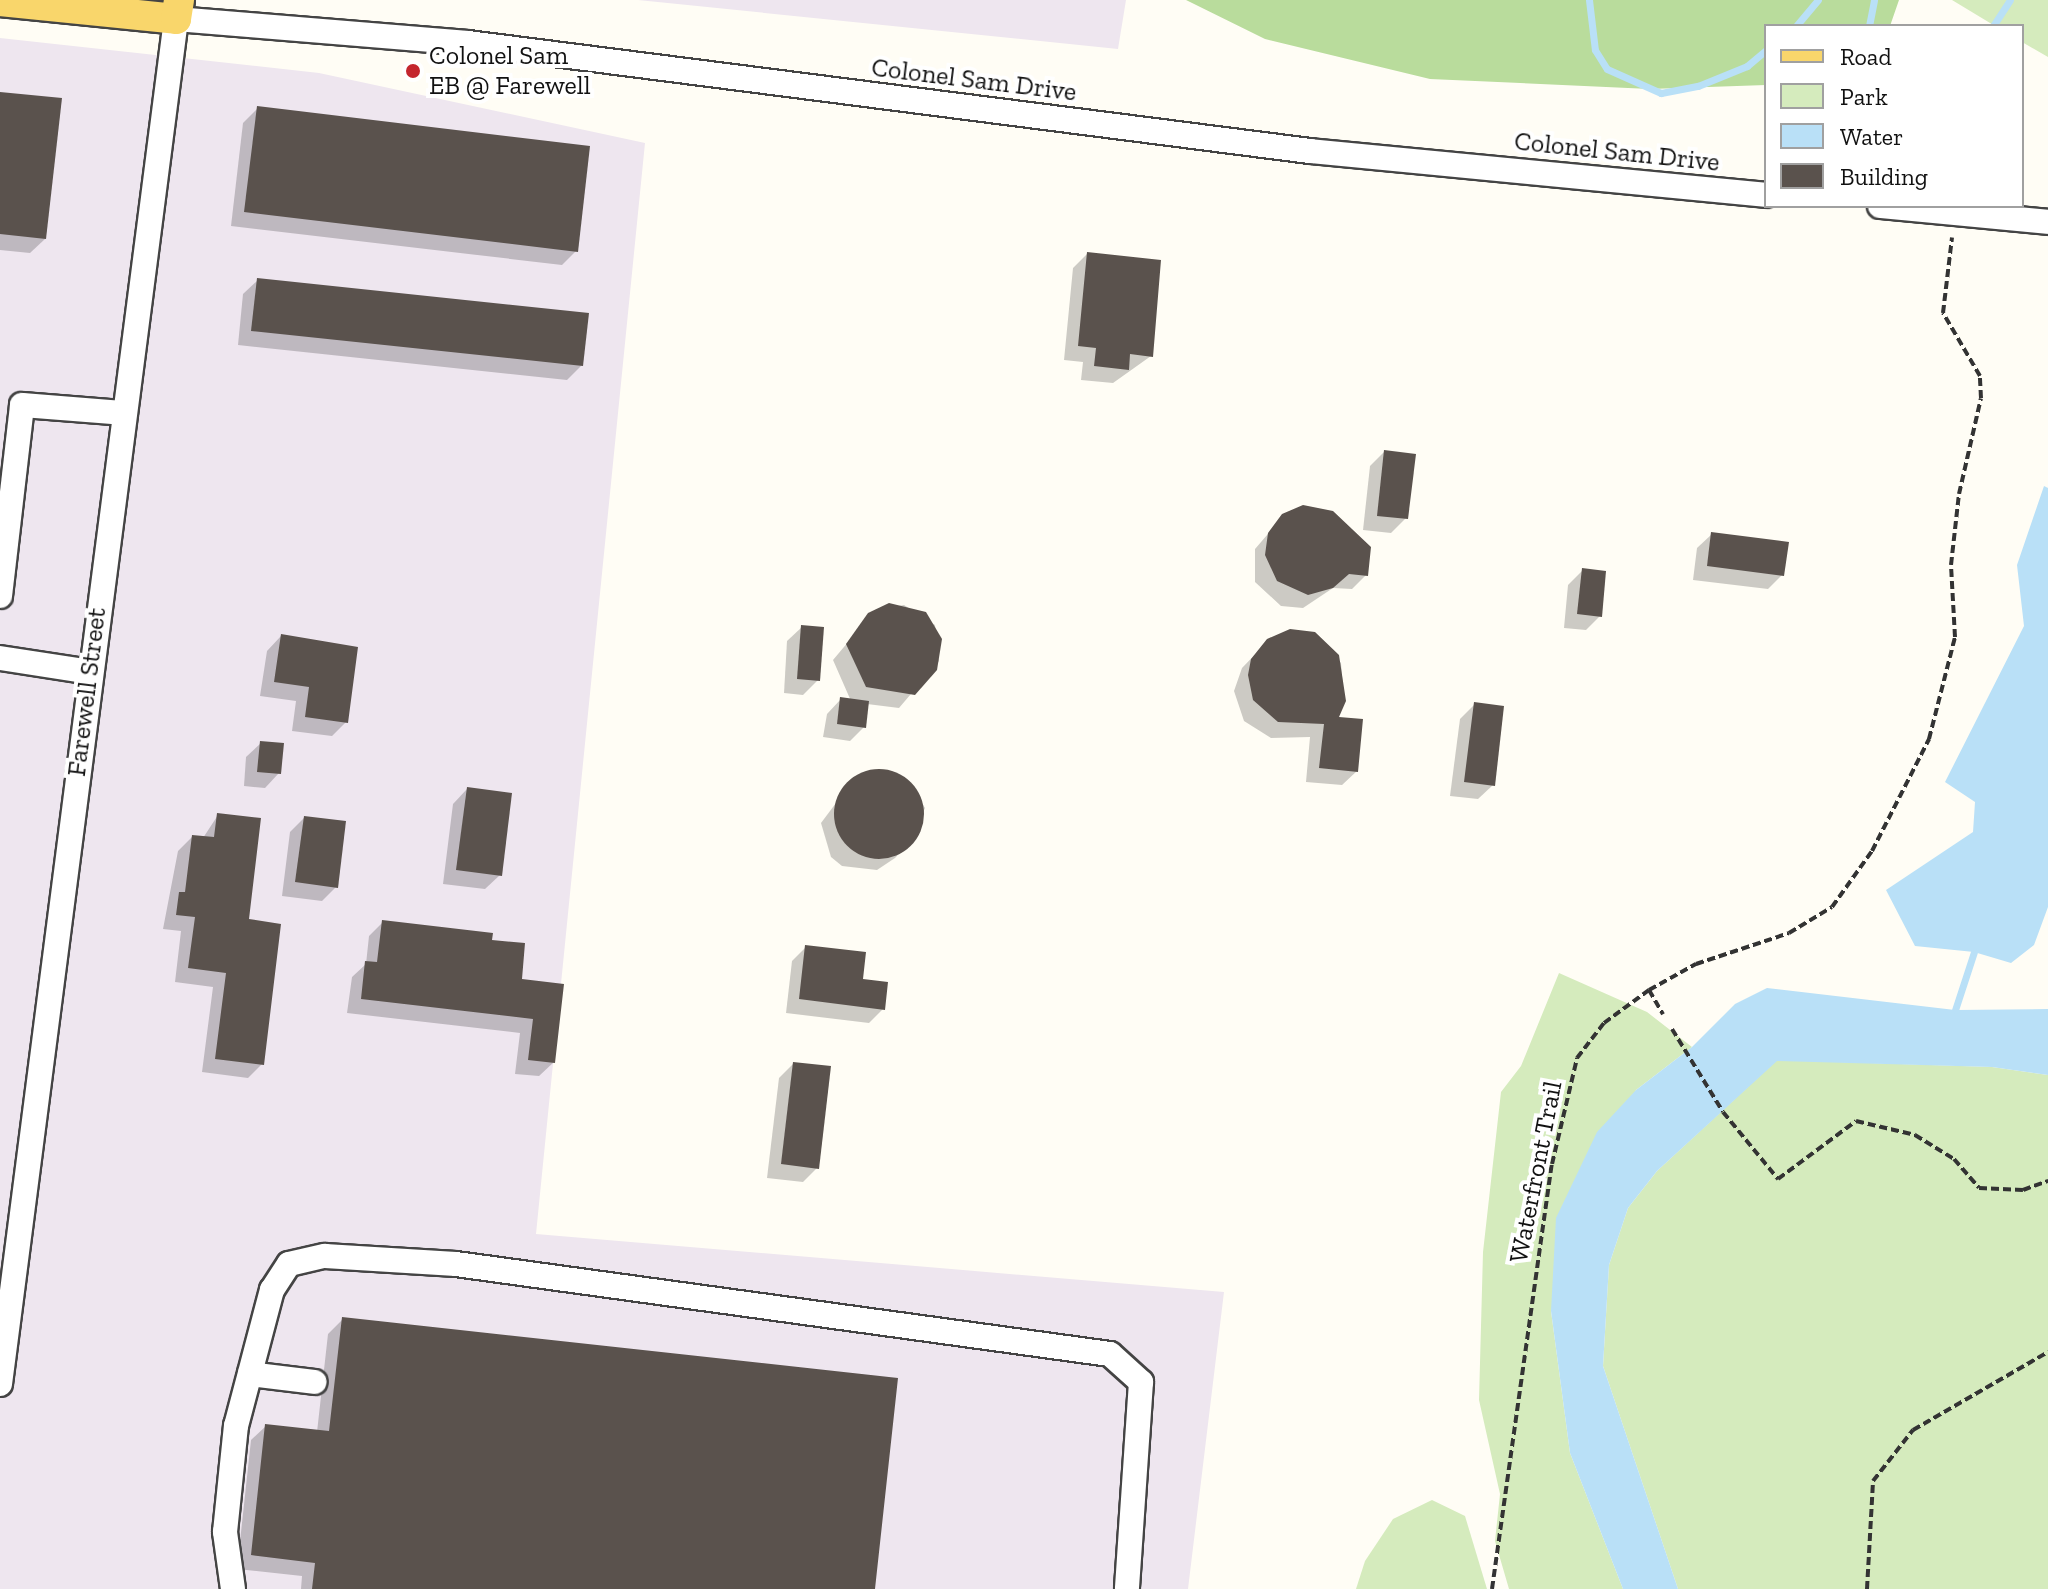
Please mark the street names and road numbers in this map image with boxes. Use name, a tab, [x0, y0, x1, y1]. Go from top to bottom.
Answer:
street label: Colonel Sam Drive	[870, 52, 1078, 108]
street label: Colonel Sam Drive	[1513, 126, 1721, 178]
street label: Farewell Street	[61, 606, 113, 778]
street label: Waterfront Trail	[1503, 1078, 1569, 1266]

